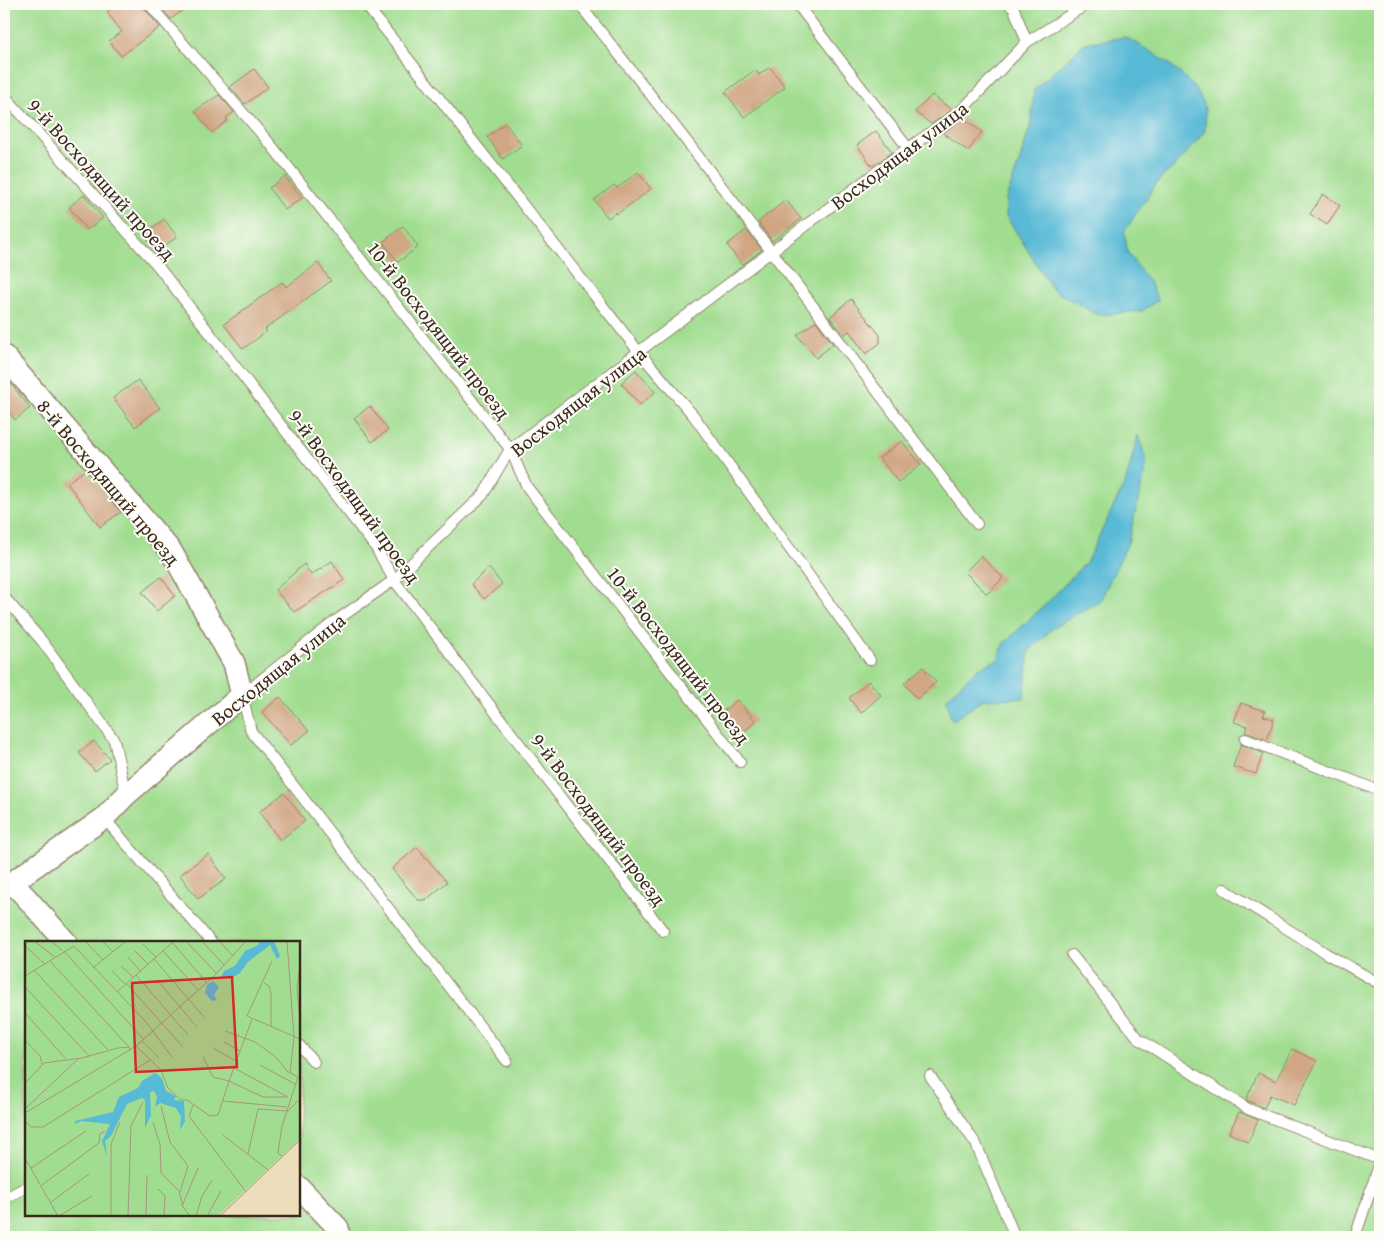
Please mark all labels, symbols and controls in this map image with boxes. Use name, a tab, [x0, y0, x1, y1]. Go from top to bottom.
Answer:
street label: 9-й Восходящий проезд	[21, 91, 183, 267]
street label: Восходящая улица	[824, 93, 974, 216]
street label: 10-й Восходящий проезд	[360, 235, 518, 425]
street label: Восходящая улица	[504, 338, 652, 463]
street label: 8-й Восходящий проезд	[31, 392, 187, 572]
street label: 9-й Восходящий проезд	[282, 403, 428, 589]
street label: 10-й Восходящий проезд	[600, 560, 758, 750]
street label: Восходящая улица	[205, 605, 352, 732]
street label: 9-й Восходящий проезд	[524, 727, 674, 911]
inset map	[25, 941, 300, 1216]

